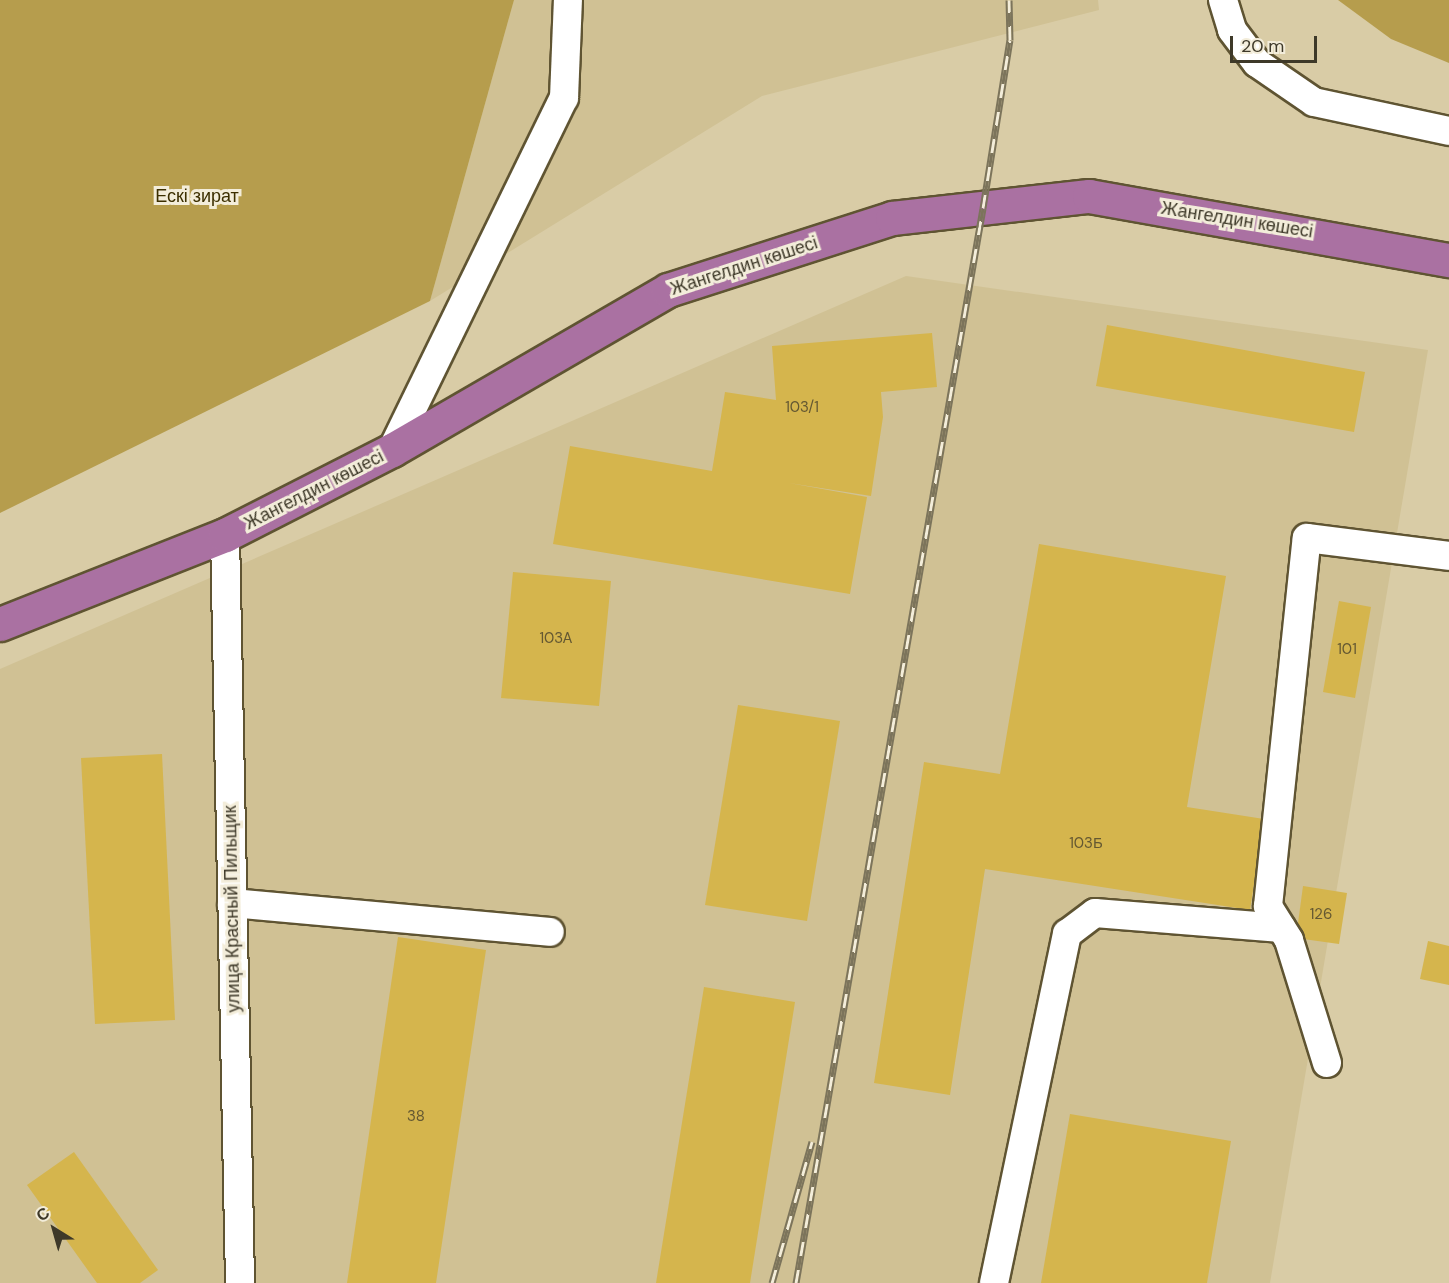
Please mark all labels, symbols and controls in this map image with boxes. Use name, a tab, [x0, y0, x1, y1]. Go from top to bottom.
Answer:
scale bar	[1233, 24, 1320, 62]
text: 20 m	[1241, 34, 1284, 58]
park label: Ескі зират	[155, 185, 239, 207]
street label: Жангелдин көшесі	[1160, 197, 1314, 243]
street label: Жангелдин көшесі	[668, 232, 820, 300]
house number: 103/1	[785, 399, 819, 417]
street label: Жангелдин көшесі	[241, 446, 387, 534]
house number: 103A	[539, 630, 573, 648]
house number: 101	[1337, 641, 1357, 659]
street label: улица Красный Пильщик	[219, 805, 245, 1013]
house number: 103Б	[1069, 835, 1103, 853]
house number: 126	[1310, 906, 1332, 924]
house number: 38	[407, 1108, 425, 1126]
north arrow	[24, 1199, 84, 1259]
text: С	[32, 1202, 54, 1226]

